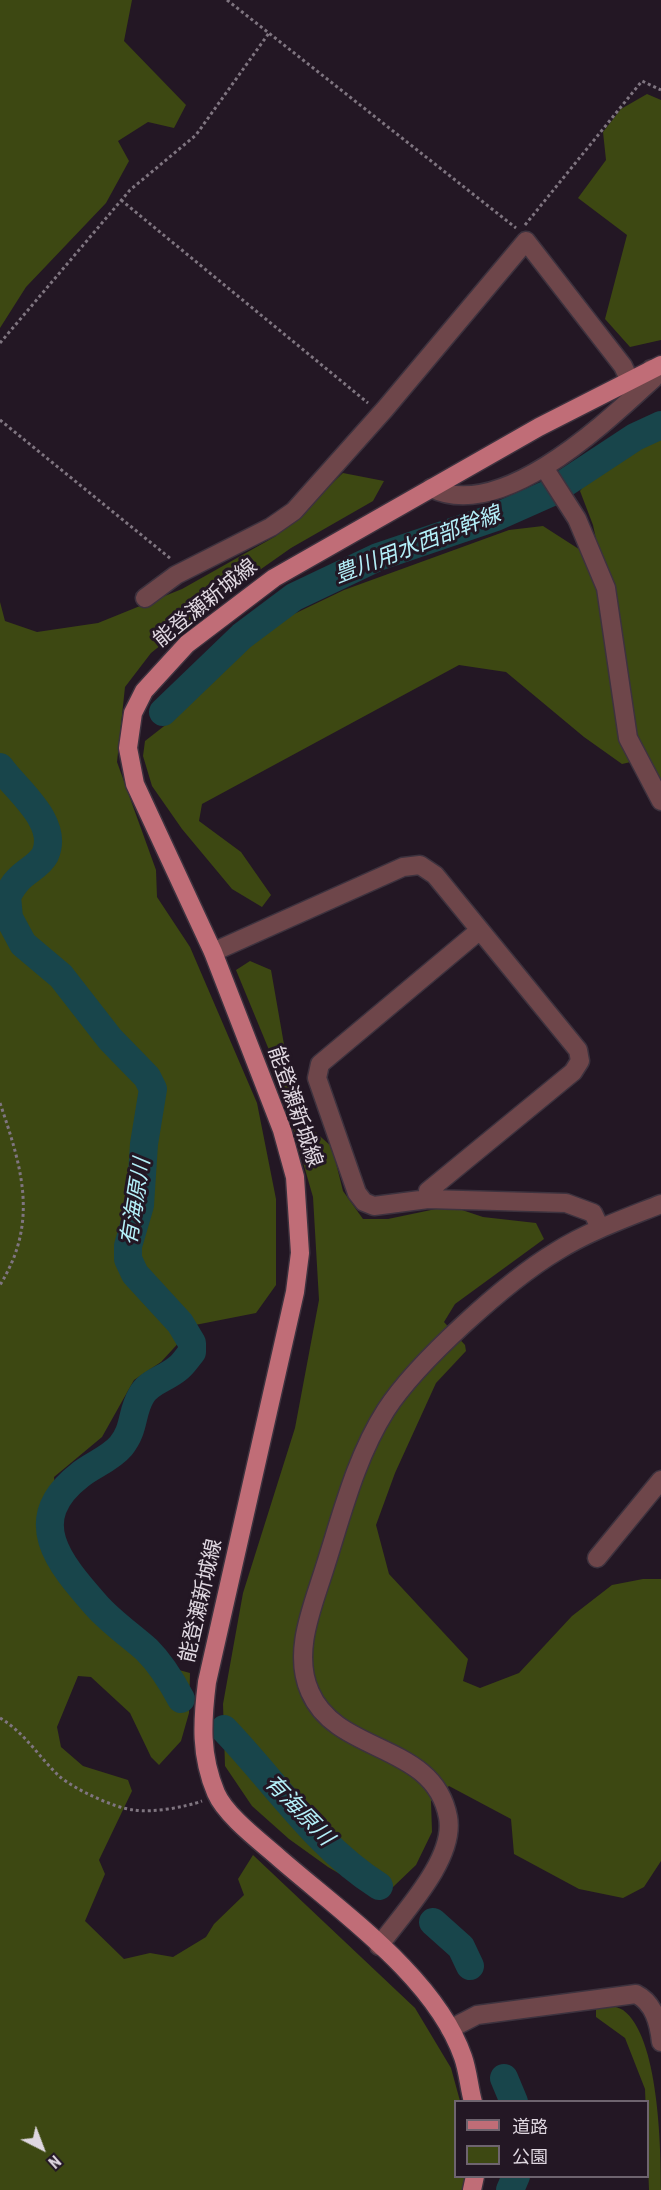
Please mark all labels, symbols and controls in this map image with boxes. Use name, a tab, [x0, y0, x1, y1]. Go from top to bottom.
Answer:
water label: 豊川用水西部幹線	[331, 502, 505, 590]
street label: 能登瀬新城線	[149, 555, 263, 653]
street label: 能登瀬新城線	[262, 1043, 326, 1171]
water label: 有海原川	[117, 1156, 157, 1248]
street label: 能登瀬新城線	[176, 1537, 228, 1665]
water label: 有海原川	[258, 1770, 338, 1852]
legend	[454, 2100, 649, 2178]
text: 道路	[512, 2116, 548, 2137]
north arrow	[12, 2118, 72, 2178]
text: 公園	[512, 2146, 548, 2167]
text: N	[44, 2151, 64, 2172]

